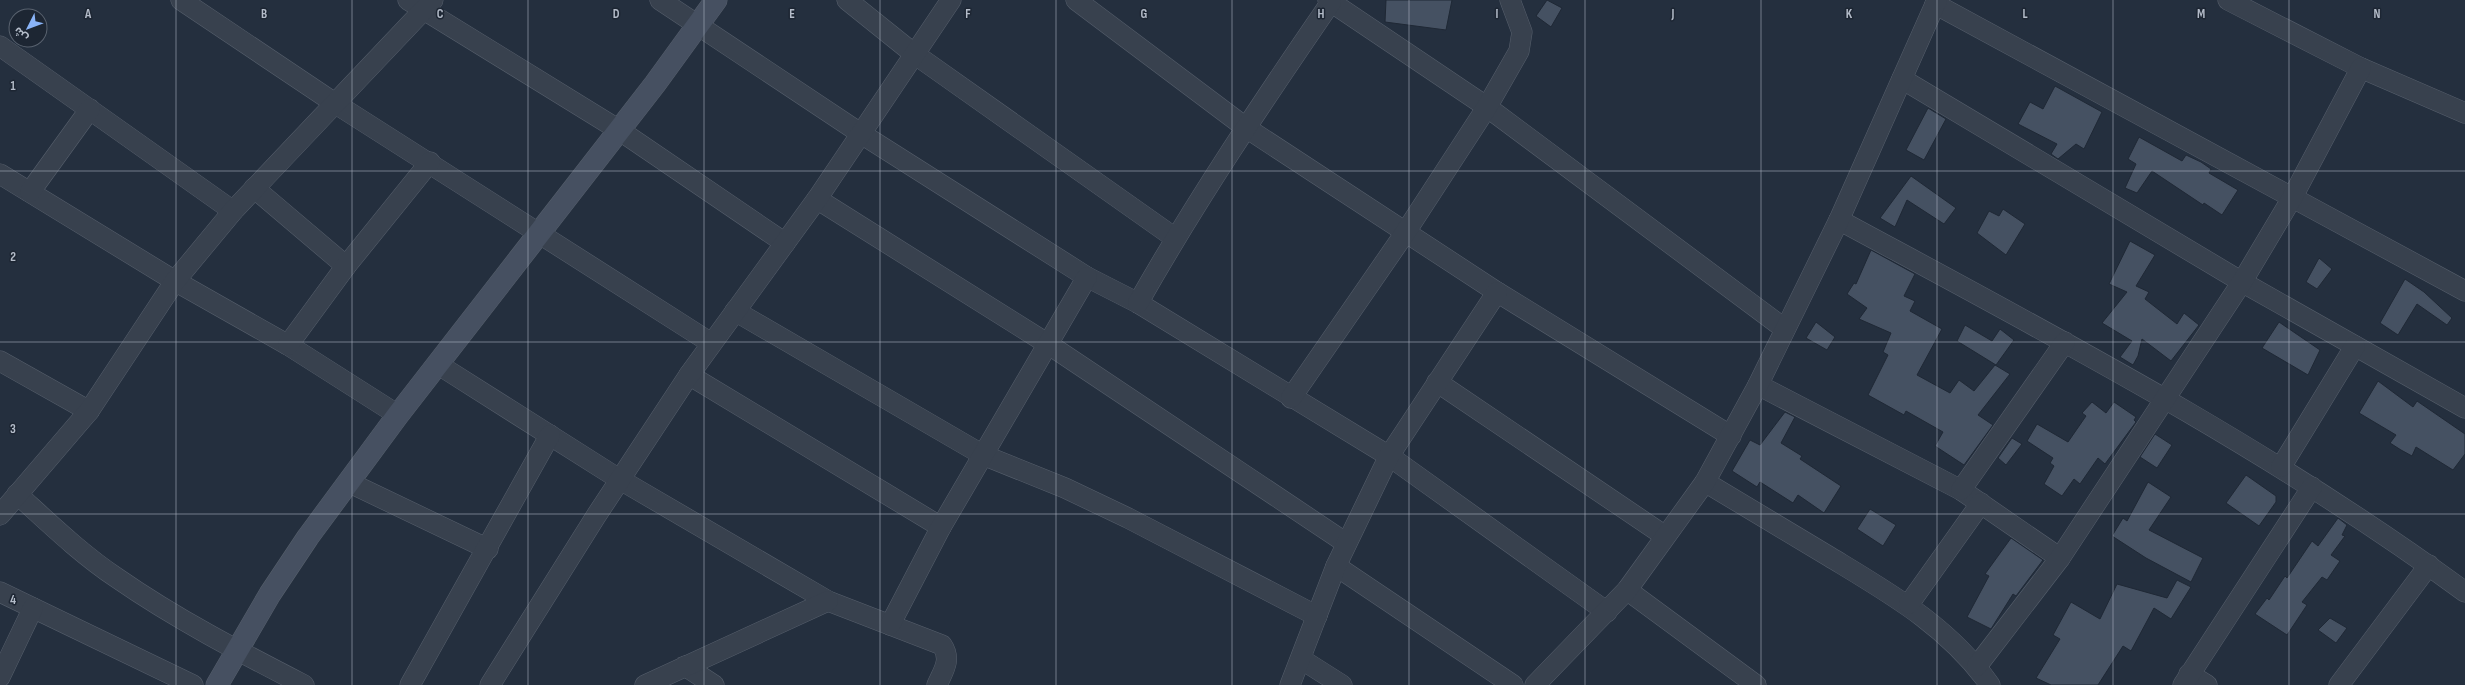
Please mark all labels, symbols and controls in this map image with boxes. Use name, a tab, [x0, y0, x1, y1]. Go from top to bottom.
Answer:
text: A	[84, 6, 92, 22]
text: B	[261, 6, 267, 22]
text: C	[437, 6, 444, 22]
text: D	[613, 6, 620, 22]
text: E	[789, 6, 795, 22]
text: F	[965, 6, 971, 22]
text: G	[1141, 6, 1148, 22]
text: H	[1318, 6, 1325, 22]
text: I	[1496, 6, 1499, 22]
text: J	[1671, 6, 1675, 22]
text: K	[1846, 6, 1853, 22]
text: L	[2022, 6, 2028, 22]
text: M	[2197, 6, 2205, 22]
text: N	[2374, 6, 2381, 22]
north arrow	[8, 8, 48, 48]
text: ش	[11, 24, 31, 44]
text: 1	[10, 78, 16, 94]
text: 2	[10, 249, 16, 265]
text: 3	[10, 421, 16, 437]
text: 4	[10, 592, 16, 608]

